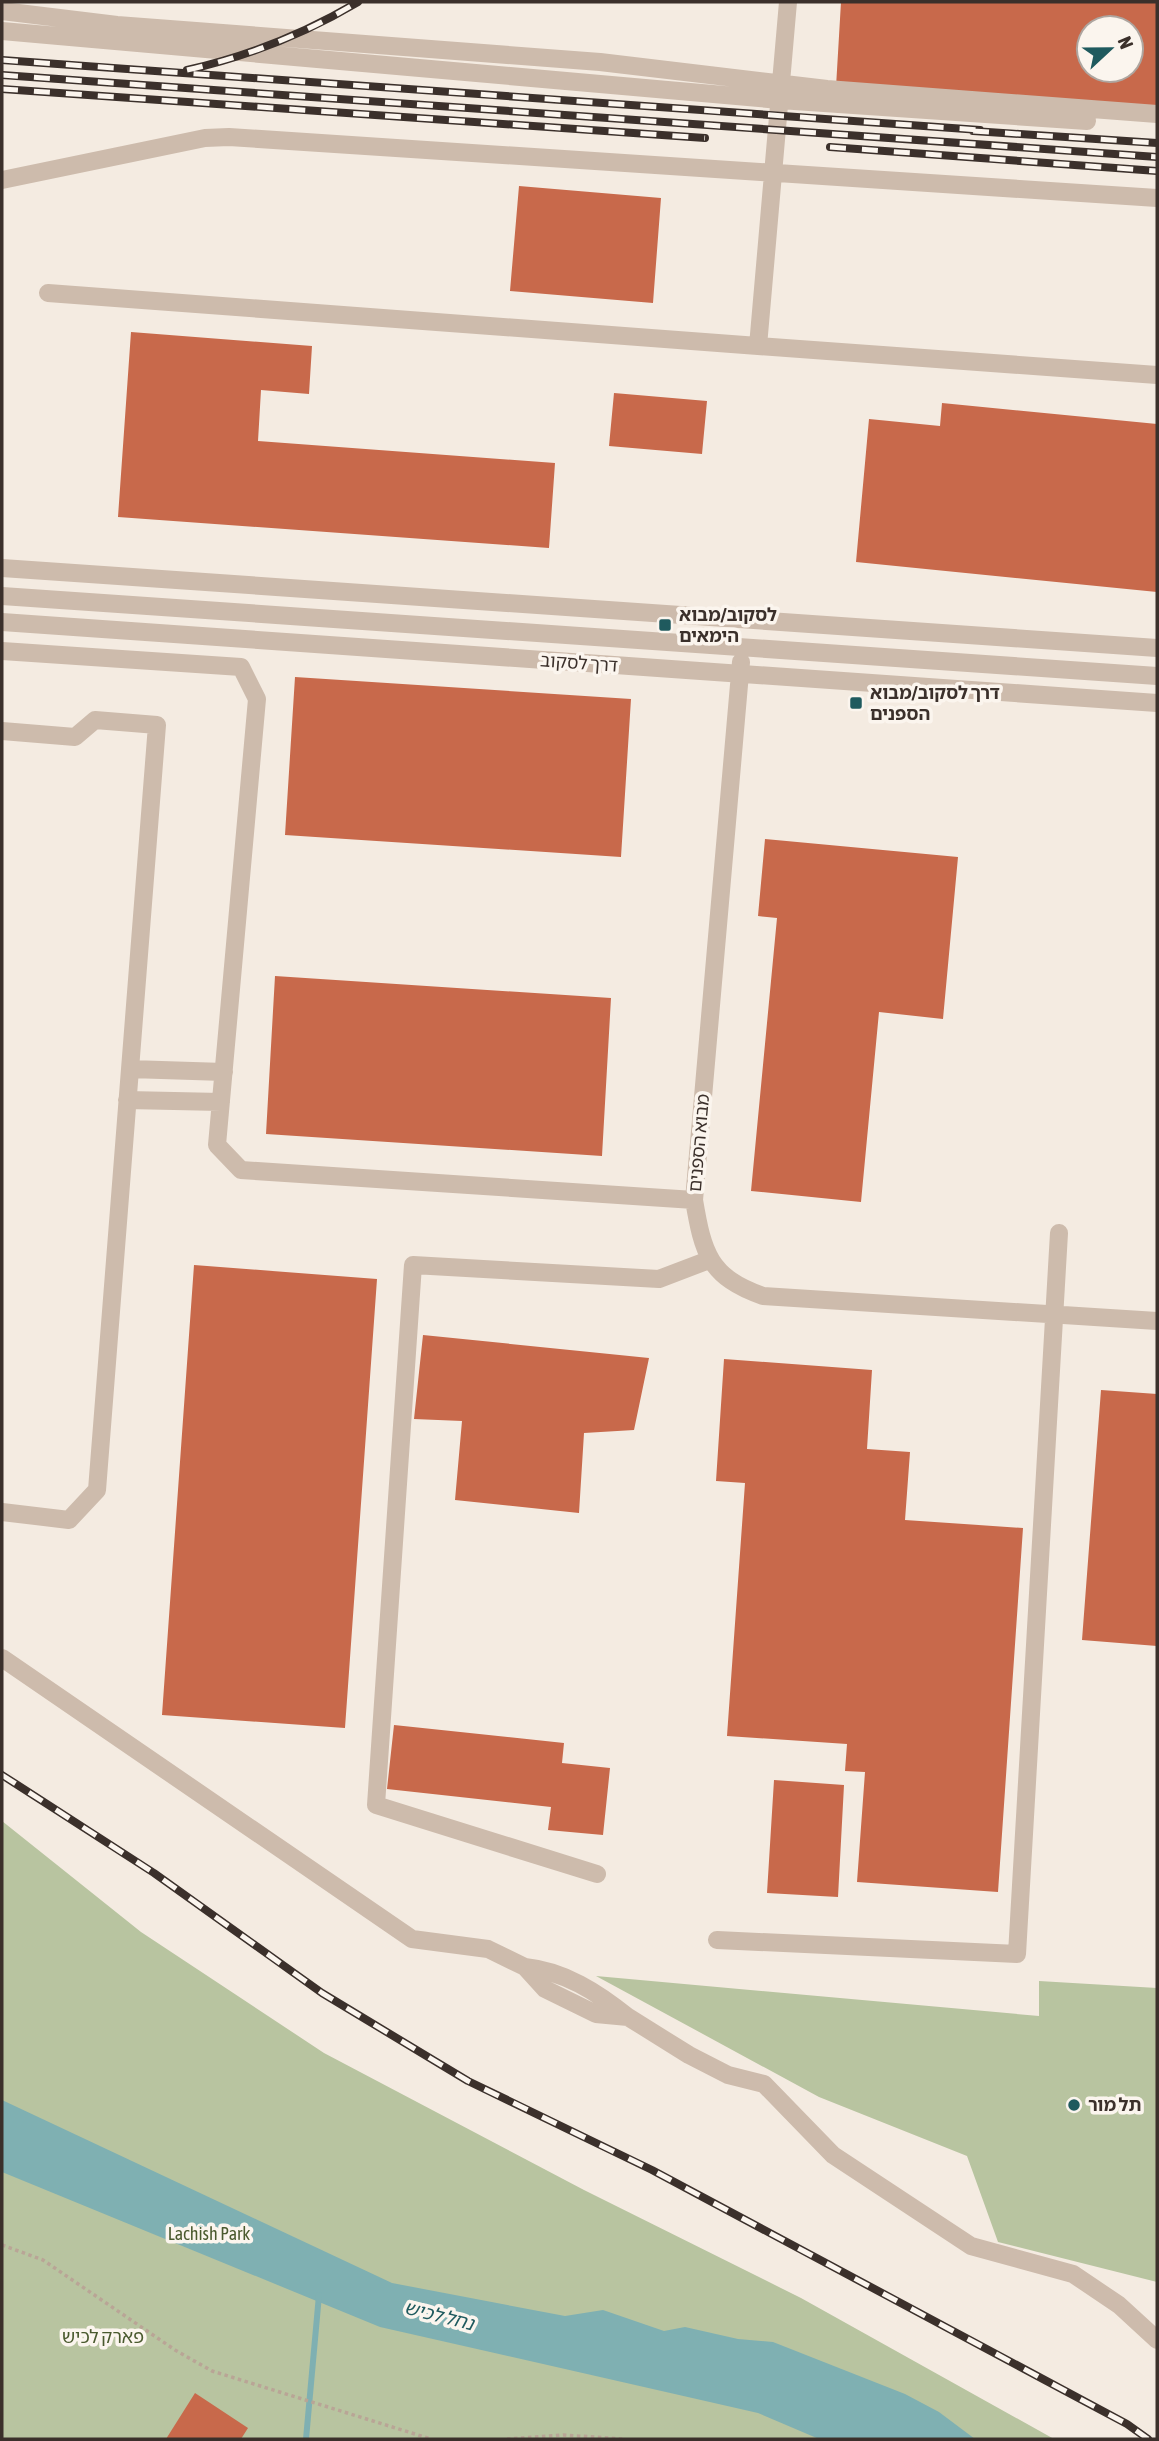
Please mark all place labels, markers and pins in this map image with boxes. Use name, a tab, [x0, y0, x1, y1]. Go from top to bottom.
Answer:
place label: לסקוב/מבוא הימאים	[679, 604, 777, 646]
marker: לסקוב/מבוא הימאים	[657, 617, 673, 633]
place label: דרך לסקוב/מבוא הספנים	[870, 682, 1000, 724]
marker: דרך לסקוב/מבוא הספנים	[848, 695, 864, 711]
place label: תל מור	[1088, 2094, 1141, 2115]
marker: תל מור	[1066, 2097, 1082, 2113]

